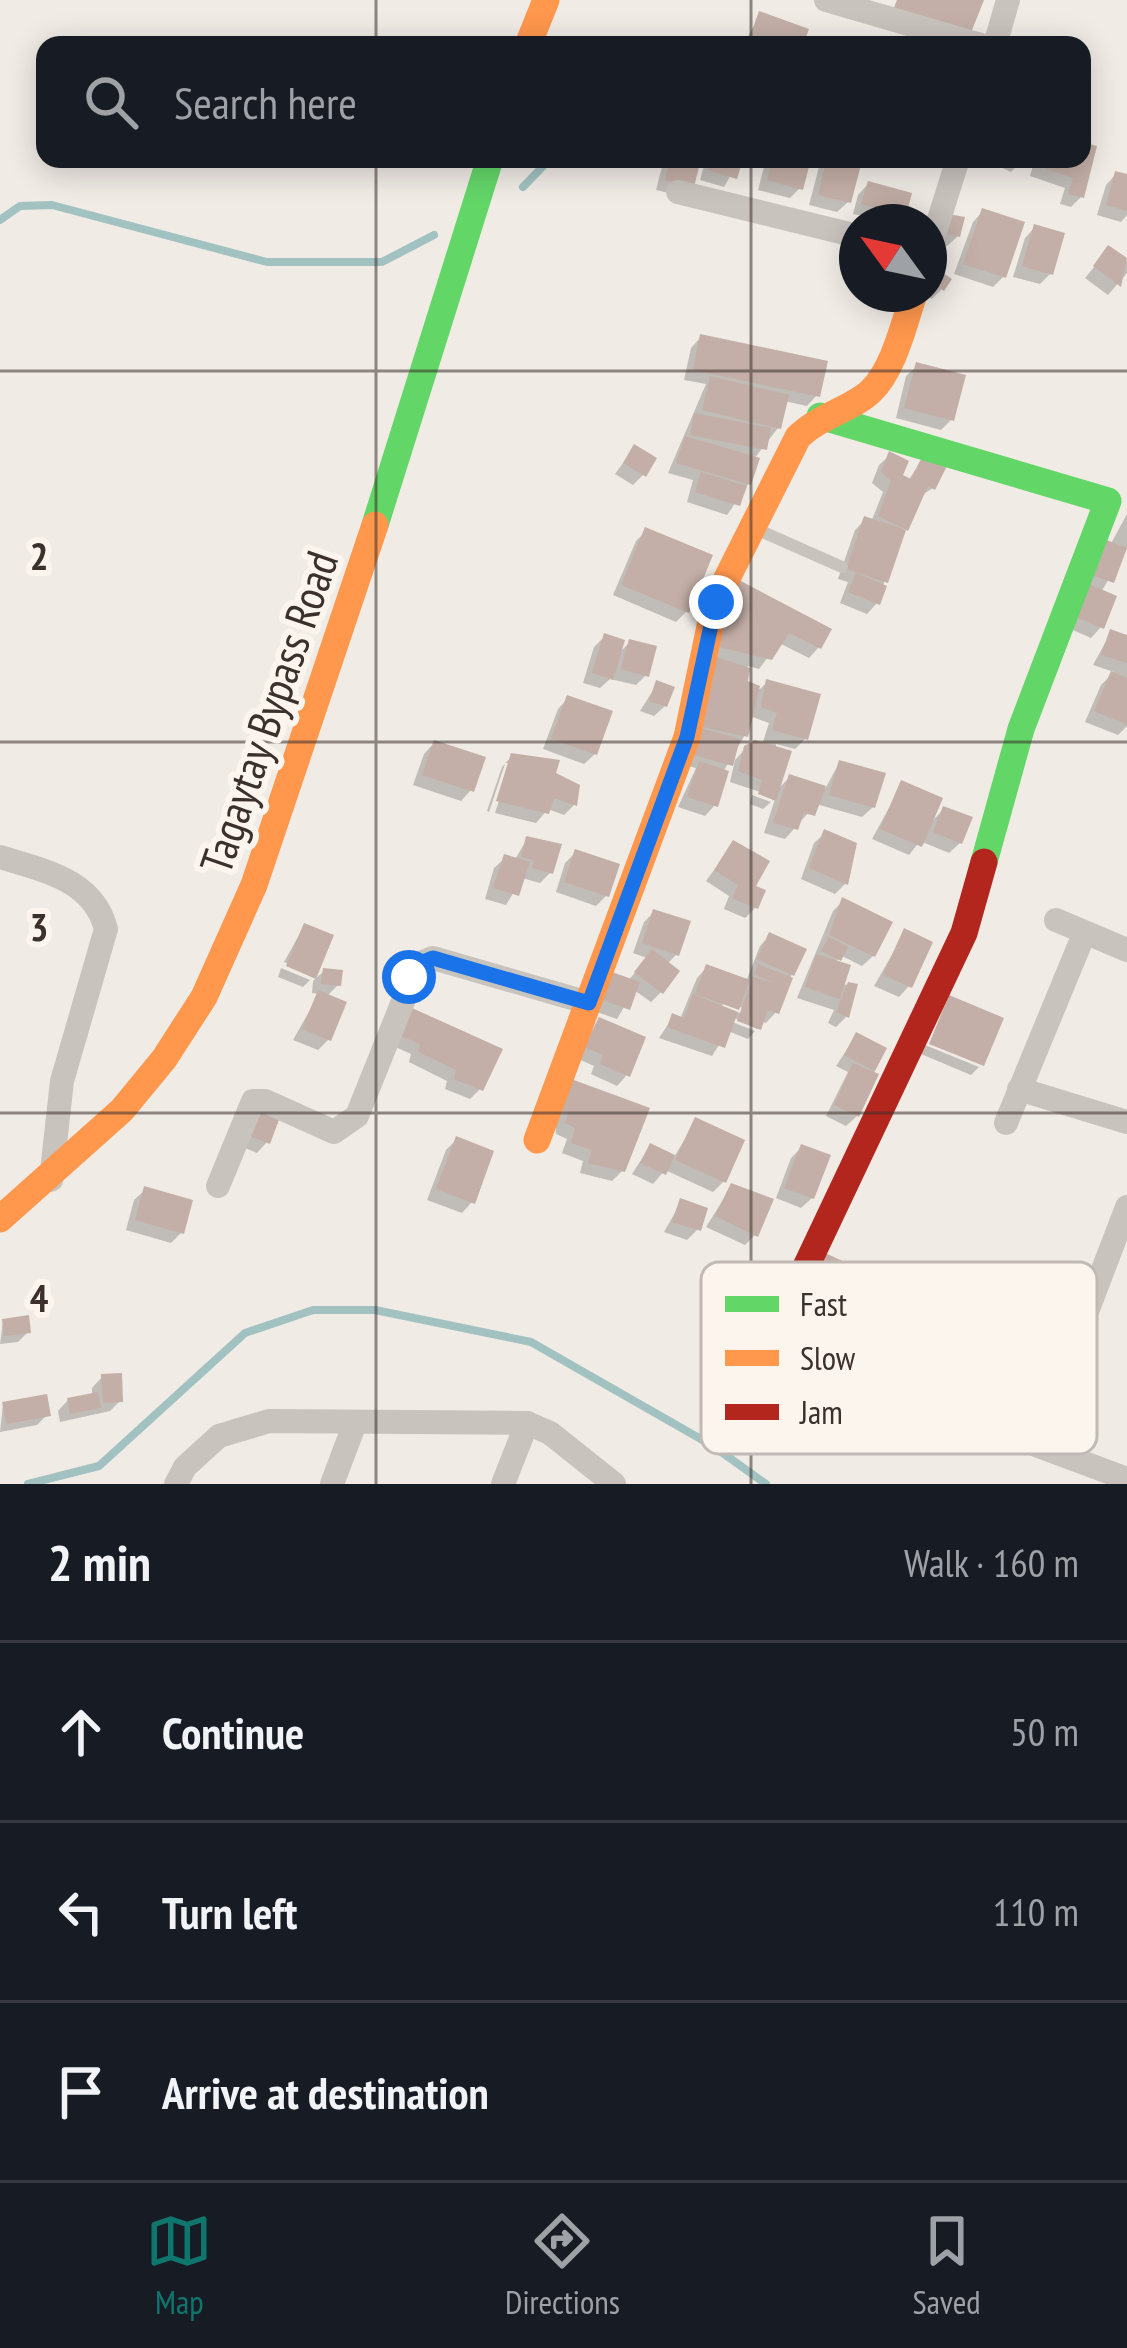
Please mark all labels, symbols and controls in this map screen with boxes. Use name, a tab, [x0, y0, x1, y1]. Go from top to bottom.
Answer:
search box	[36, 36, 1091, 168]
icon: search	[78, 69, 144, 135]
text: Search here	[174, 73, 357, 131]
north arrow	[839, 204, 947, 312]
text: 2	[30, 530, 48, 581]
street label: Tagaytay Bypass Road	[186, 543, 350, 881]
route end	[689, 575, 743, 629]
text: 3	[30, 901, 48, 952]
route start	[382, 950, 436, 1004]
legend	[701, 1262, 1097, 1454]
text: 4	[30, 1272, 49, 1323]
text: Fast	[800, 1282, 847, 1325]
text: Slow	[800, 1336, 856, 1379]
text: Jam	[799, 1390, 843, 1433]
text: 2 min	[48, 1529, 151, 1595]
text: Walk · 160 m	[904, 1537, 1079, 1588]
icon: ahead	[48, 1699, 114, 1765]
text: Continue	[162, 1703, 304, 1761]
text: 50 m	[1010, 1706, 1079, 1757]
icon: left	[48, 1879, 114, 1945]
text: Turn left	[162, 1883, 297, 1941]
text: 110 m	[993, 1886, 1079, 1937]
icon: arrive	[48, 2059, 114, 2125]
text: Arrive at destination	[162, 2063, 489, 2121]
tab: Map	[146, 2208, 212, 2323]
tab: Directions	[505, 2208, 620, 2323]
tab: Saved	[913, 2208, 981, 2323]

